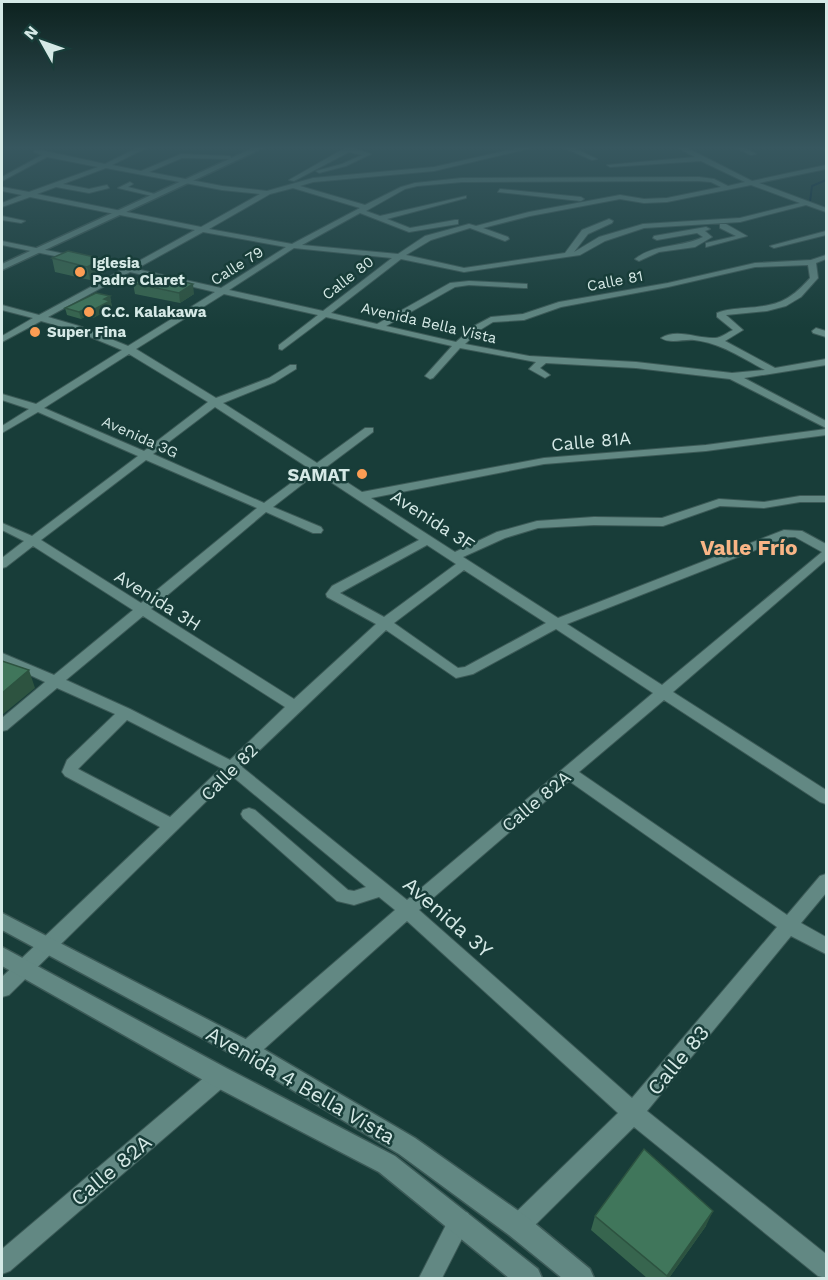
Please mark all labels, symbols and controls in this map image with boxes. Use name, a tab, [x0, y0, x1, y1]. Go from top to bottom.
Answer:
north arrow	[12, 12, 72, 72]
text: N	[20, 22, 42, 43]
street label: Calle 79	[207, 243, 267, 289]
street label: Calle 80	[319, 252, 377, 304]
place label: Iglesia Padre Claret	[92, 254, 185, 289]
marker: Iglesia Padre Claret	[73, 265, 87, 279]
street label: Calle 81	[585, 267, 645, 295]
street label: Avenida Bella Vista	[359, 299, 499, 347]
place label: C.C. Kalakawa	[101, 303, 207, 321]
marker: C.C. Kalakawa	[82, 305, 96, 319]
place label: Super Fina	[47, 323, 126, 341]
marker: Super Fina	[28, 325, 42, 339]
street label: Avenida 3G	[99, 412, 181, 462]
street label: Calle 81A	[550, 427, 632, 455]
place label: SAMAT	[287, 464, 350, 485]
marker: SAMAT	[355, 467, 369, 481]
street label: Avenida 3F	[387, 485, 479, 555]
district label: Valle Frío	[700, 535, 798, 560]
street label: Avenida 3H	[111, 565, 205, 635]
street label: Calle 82	[196, 739, 262, 805]
street label: Calle 82A	[497, 766, 575, 836]
street label: Avenida 3Y	[398, 871, 498, 963]
street label: Calle 83	[642, 1020, 714, 1100]
street label: Avenida 4 Bella Vista	[202, 1021, 400, 1149]
street label: Calle 82A	[66, 1129, 156, 1211]

